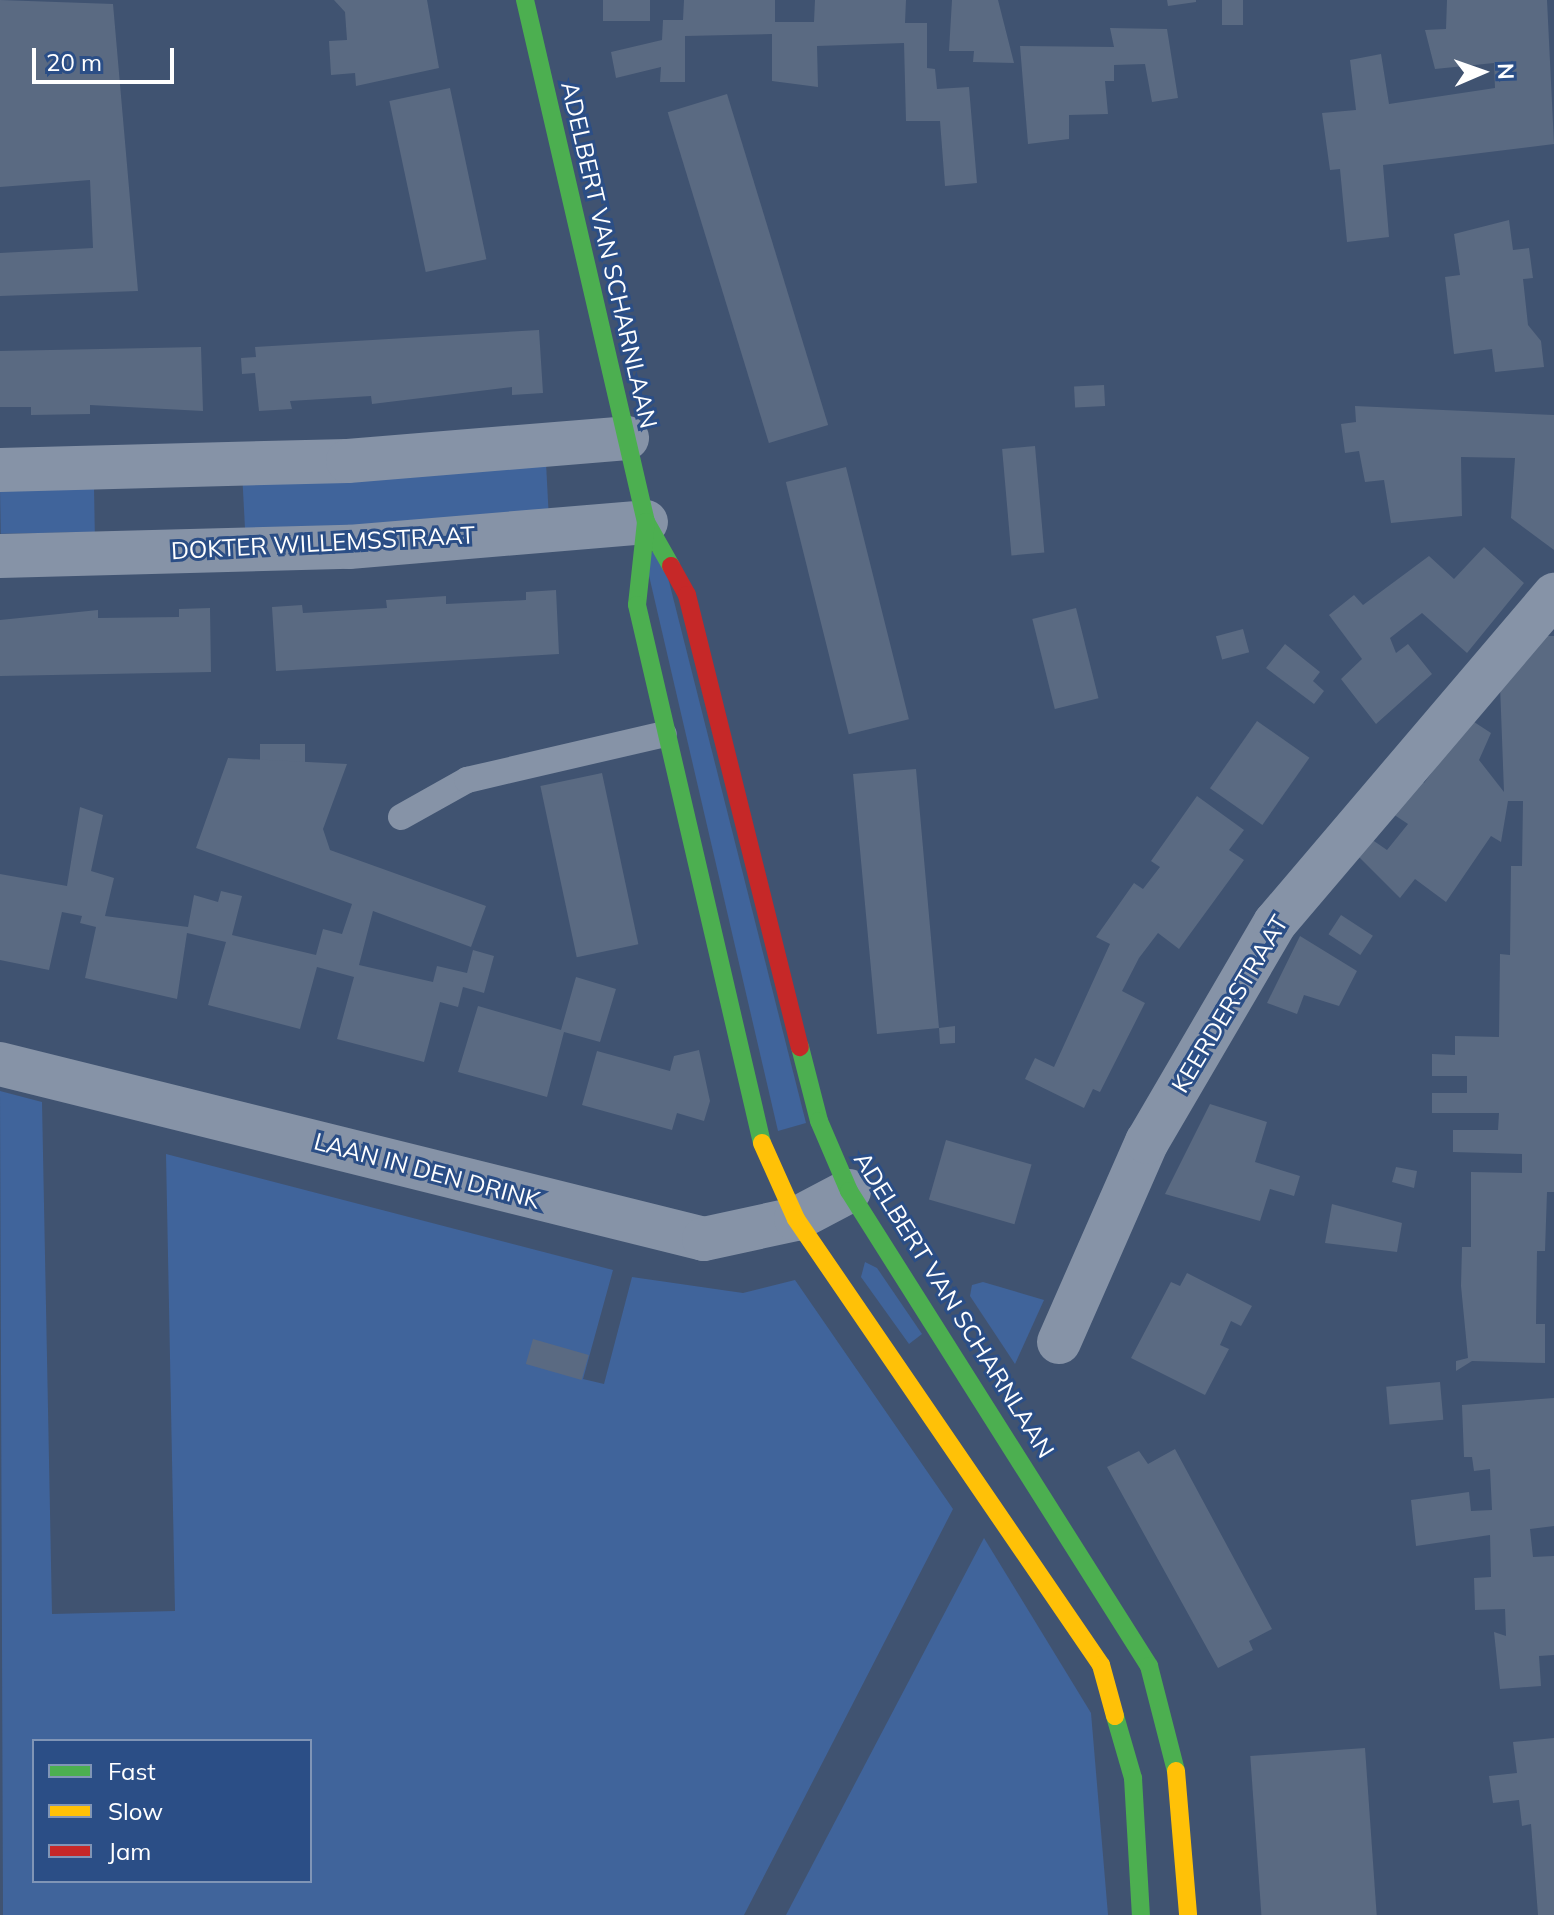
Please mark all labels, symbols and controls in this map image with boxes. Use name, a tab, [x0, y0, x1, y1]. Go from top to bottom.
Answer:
scale bar	[36, 32, 178, 82]
north arrow	[1442, 32, 1522, 112]
text: 20 m	[46, 47, 102, 77]
text: N	[1492, 62, 1520, 80]
street label: ADELBERT VAN SCHARNLAAN	[555, 79, 663, 431]
street label: DOKTER WILLEMSSTRAAT	[170, 521, 476, 565]
street label: KEERDERSTRAAT	[1166, 910, 1294, 1098]
street label: LAAN IN DEN DRINK	[311, 1127, 543, 1215]
street label: ADELBERT VAN SCHARNLAAN	[848, 1147, 1060, 1463]
legend	[32, 1739, 312, 1883]
text: Fast	[108, 1756, 156, 1786]
text: Slow	[108, 1796, 163, 1826]
text: Jam	[108, 1836, 151, 1866]

